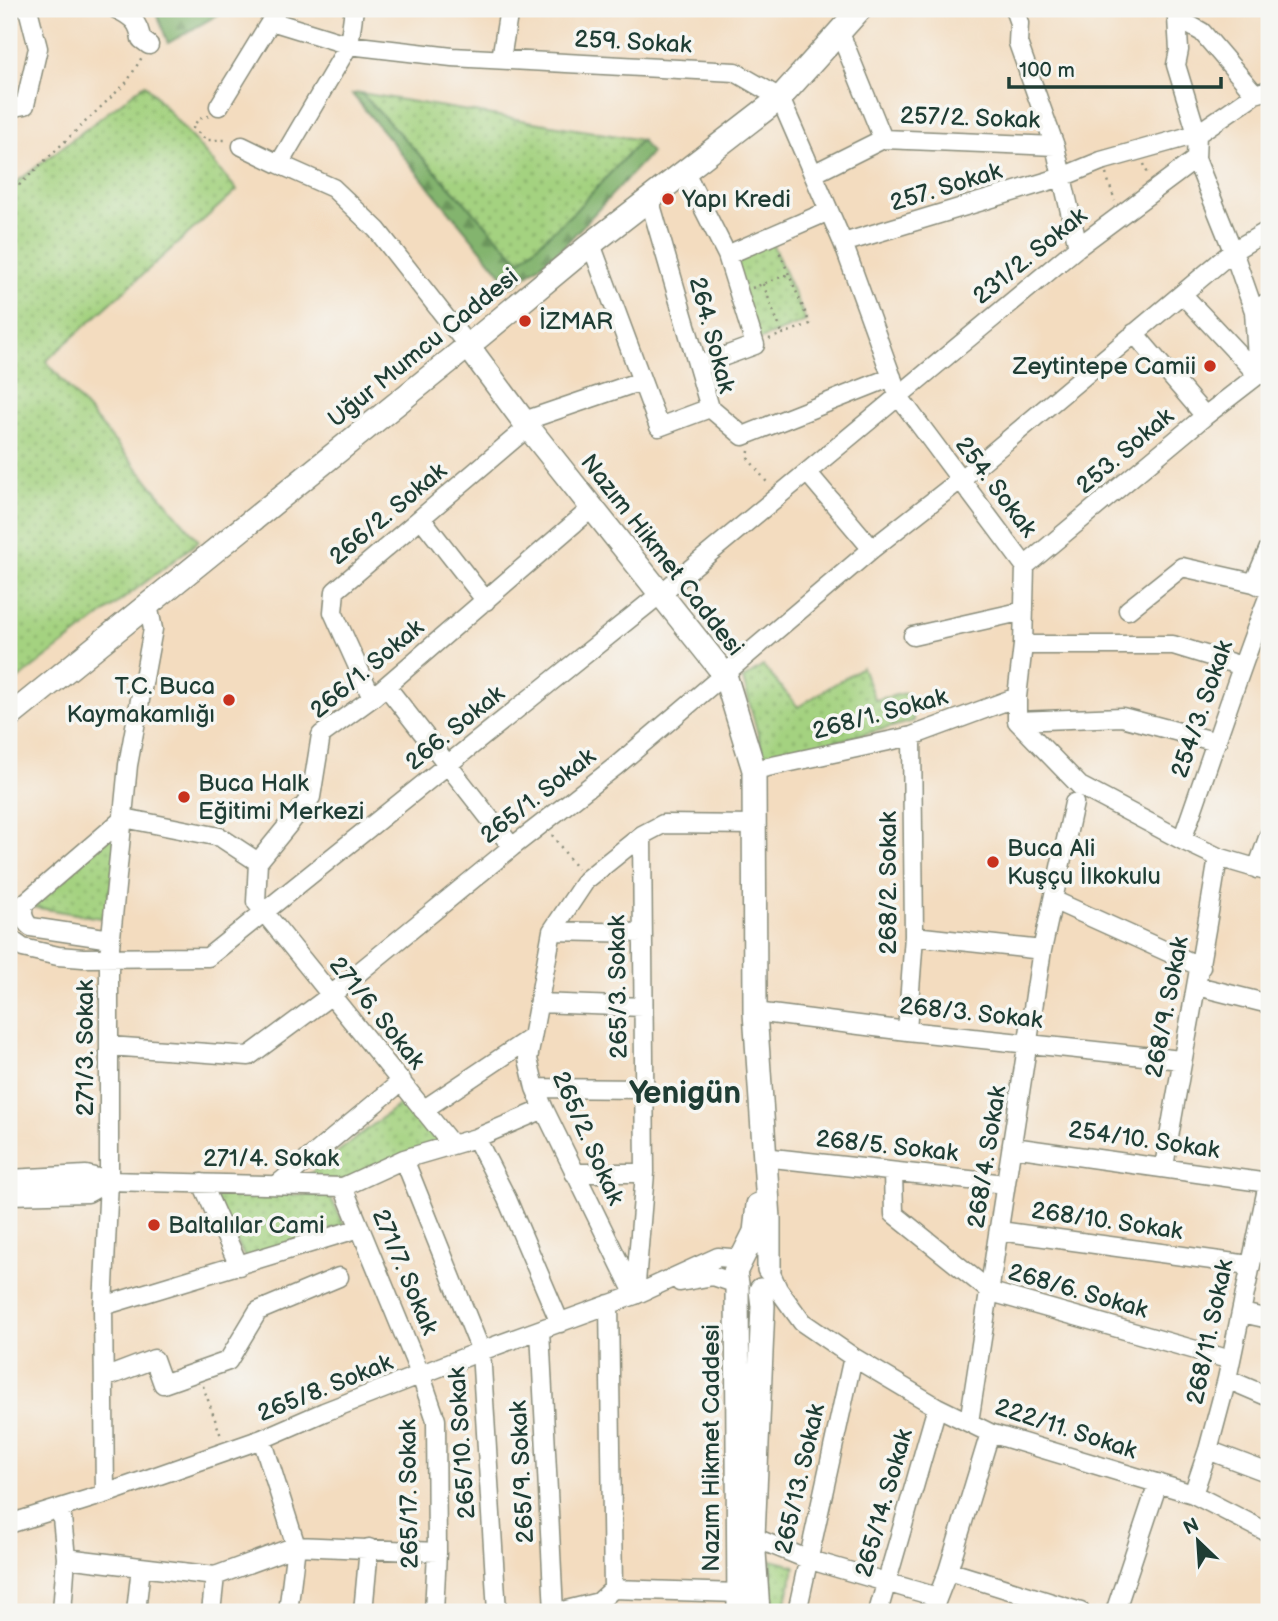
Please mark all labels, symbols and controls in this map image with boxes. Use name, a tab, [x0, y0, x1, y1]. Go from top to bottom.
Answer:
street label: 259. Sokak	[574, 24, 693, 60]
scale bar	[1009, 46, 1220, 90]
text: 100 m	[1019, 58, 1075, 83]
street label: 257/2. Sokak	[899, 101, 1041, 135]
street label: 257. Sokak	[887, 156, 1006, 218]
place label: Yapı Kredi	[681, 185, 791, 214]
marker: Yapı Kredi	[660, 191, 676, 207]
street label: 231/2. Sokak	[967, 201, 1093, 311]
street label: Uğur Mumcu Caddesi	[322, 262, 524, 434]
street label: 264. Sokak	[683, 274, 741, 396]
place label: İZMAR	[539, 307, 613, 336]
marker: İZMAR	[517, 313, 533, 329]
place label: Zeytintepe Camii	[1012, 352, 1196, 381]
marker: Zeytintepe Camii	[1202, 358, 1218, 374]
street label: 253. Sokak	[1070, 402, 1180, 500]
street label: 254. Sokak	[949, 431, 1043, 543]
street label: Nazım Hikmet Caddesi	[574, 448, 750, 662]
street label: 266/2. Sokak	[324, 456, 453, 571]
street label: 266/1. Sokak	[304, 613, 430, 725]
street label: 254/3. Sokak	[1165, 636, 1239, 782]
place label: T.C. Buca Kaymakamlığı	[67, 672, 215, 729]
street label: 266. Sokak	[400, 679, 511, 777]
street label: 268/1. Sokak	[809, 682, 951, 746]
marker: T.C. Buca Kaymakamlığı	[221, 692, 237, 708]
street label: 265/1. Sokak	[475, 742, 602, 850]
place label: Buca Halk Eğitimi Merkezi	[198, 769, 365, 826]
marker: Buca Halk Eğitimi Merkezi	[176, 789, 192, 805]
street label: 268/2. Sokak	[874, 811, 903, 955]
place label: Buca Ali Kuşçu İlkokulu	[1007, 834, 1161, 891]
marker: Buca Ali Kuşçu İlkokulu	[985, 854, 1001, 870]
street label: 265/3. Sokak	[602, 915, 634, 1059]
street label: 268/9. Sokak	[1139, 934, 1195, 1080]
street label: 271/6. Sokak	[323, 951, 431, 1075]
street label: 271/3. Sokak	[71, 980, 100, 1116]
street label: 268/3. Sokak	[898, 991, 1044, 1035]
street label: 265/2. Sokak	[546, 1067, 630, 1209]
district label: Yenigün	[629, 1074, 741, 1113]
street label: 268/4. Sokak	[961, 1083, 1013, 1230]
street label: 254/10. Sokak	[1067, 1115, 1222, 1165]
street label: 268/5. Sokak	[814, 1124, 960, 1168]
street label: 271/4. Sokak	[203, 1144, 339, 1173]
street label: 268/10. Sokak	[1029, 1196, 1185, 1246]
street label: 271/7. Sokak	[366, 1205, 444, 1339]
place label: Baltalılar Cami	[168, 1211, 325, 1240]
marker: Baltalılar Cami	[146, 1217, 162, 1233]
street label: 268/11. Sokak	[1180, 1256, 1240, 1407]
street label: 268/6. Sokak	[1005, 1257, 1151, 1325]
street label: Nazım Hikmet Caddesi	[697, 1324, 726, 1572]
street label: 265/8. Sokak	[253, 1348, 397, 1428]
street label: 265/10. Sokak	[442, 1366, 482, 1520]
street label: 222/11. Sokak	[991, 1392, 1141, 1466]
street label: 265/9. Sokak	[504, 1400, 540, 1544]
street label: 265/13. Sokak	[769, 1401, 831, 1557]
street label: 265/17. Sokak	[393, 1419, 425, 1569]
street label: 265/14. Sokak	[849, 1425, 919, 1580]
north arrow	[1162, 1506, 1232, 1576]
text: N	[1180, 1514, 1203, 1540]

